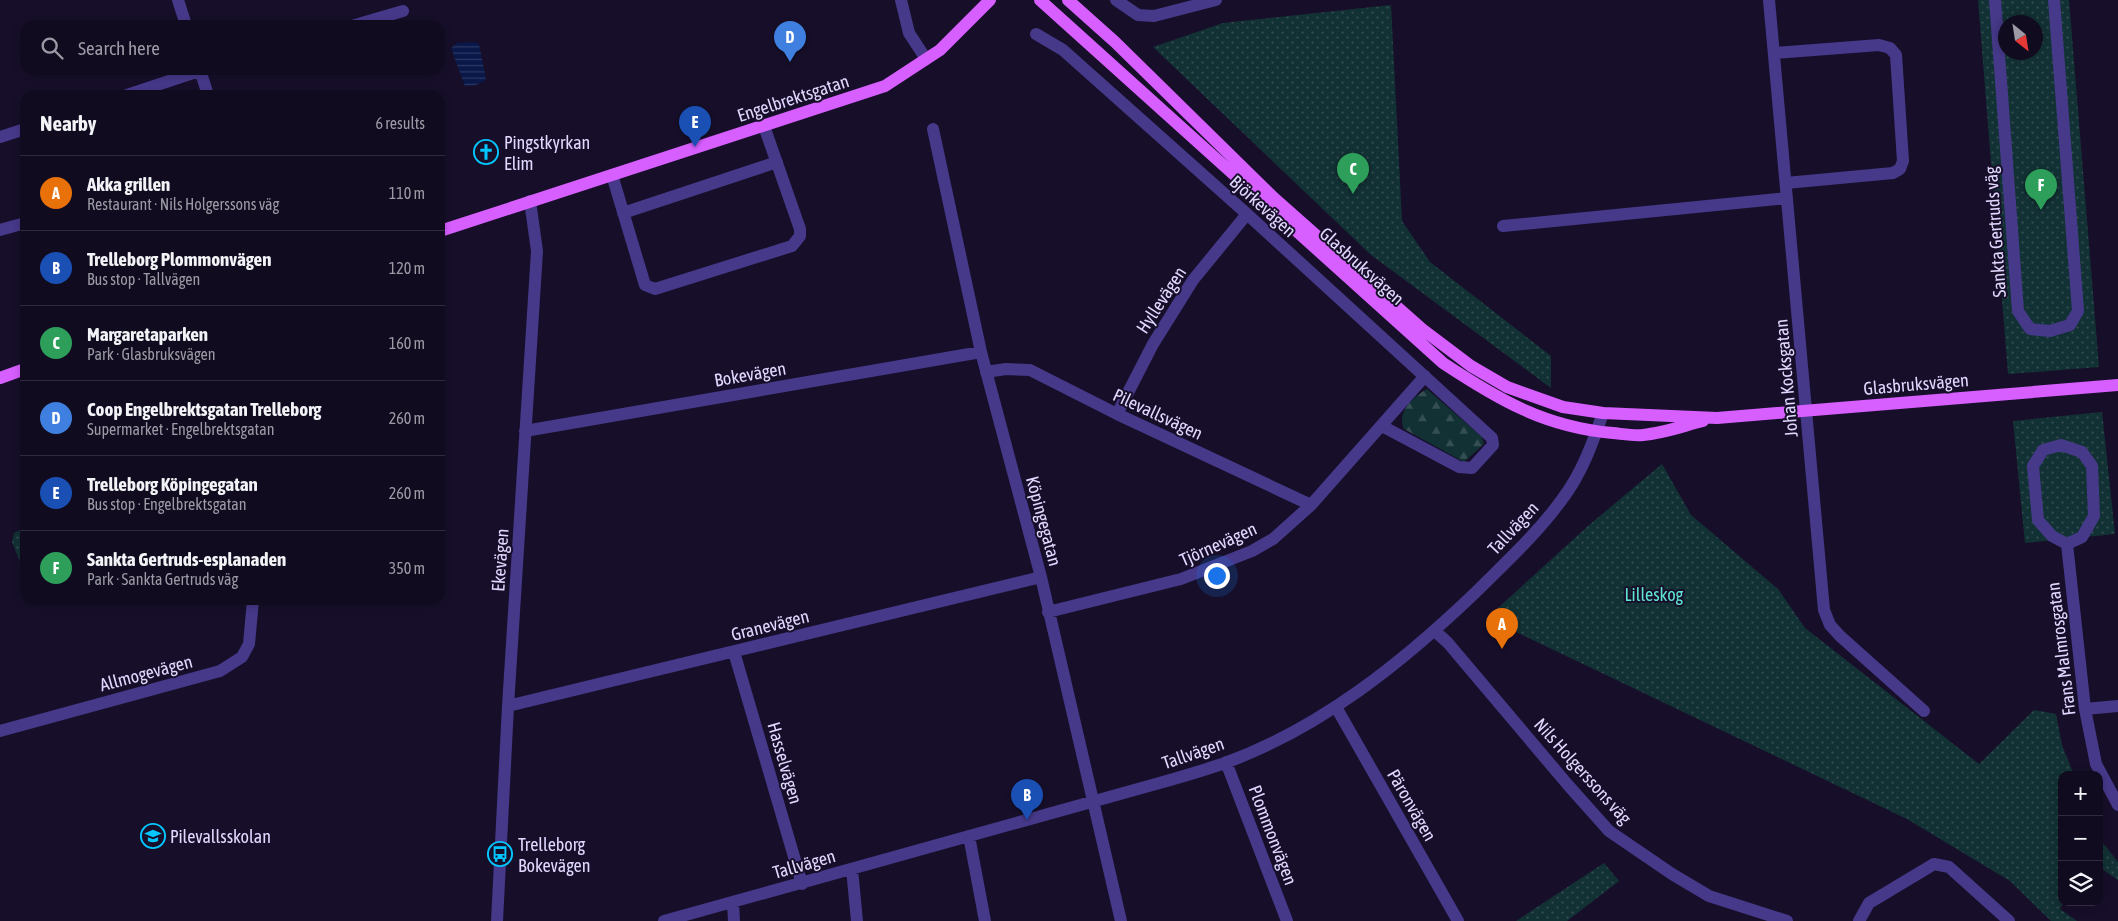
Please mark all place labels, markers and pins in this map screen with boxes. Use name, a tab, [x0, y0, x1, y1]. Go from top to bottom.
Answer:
pin: D	[774, 21, 806, 62]
pin: E	[679, 106, 711, 147]
place label: Pingstkyrkan Elim	[504, 132, 590, 174]
church icon: Pingstkyrkan Elim	[473, 139, 499, 165]
pin: C	[1337, 153, 1369, 194]
pin: F	[2025, 169, 2057, 210]
pin: A	[1486, 608, 1518, 649]
pin: B	[1011, 779, 1043, 820]
school or university icon: Pilevallsskolan	[140, 823, 166, 849]
place label: Pilevallsskolan	[170, 826, 271, 847]
place label: Trelleborg Bokevägen	[518, 834, 590, 876]
bus stop icon: Trelleborg Bokevägen	[487, 841, 513, 867]

